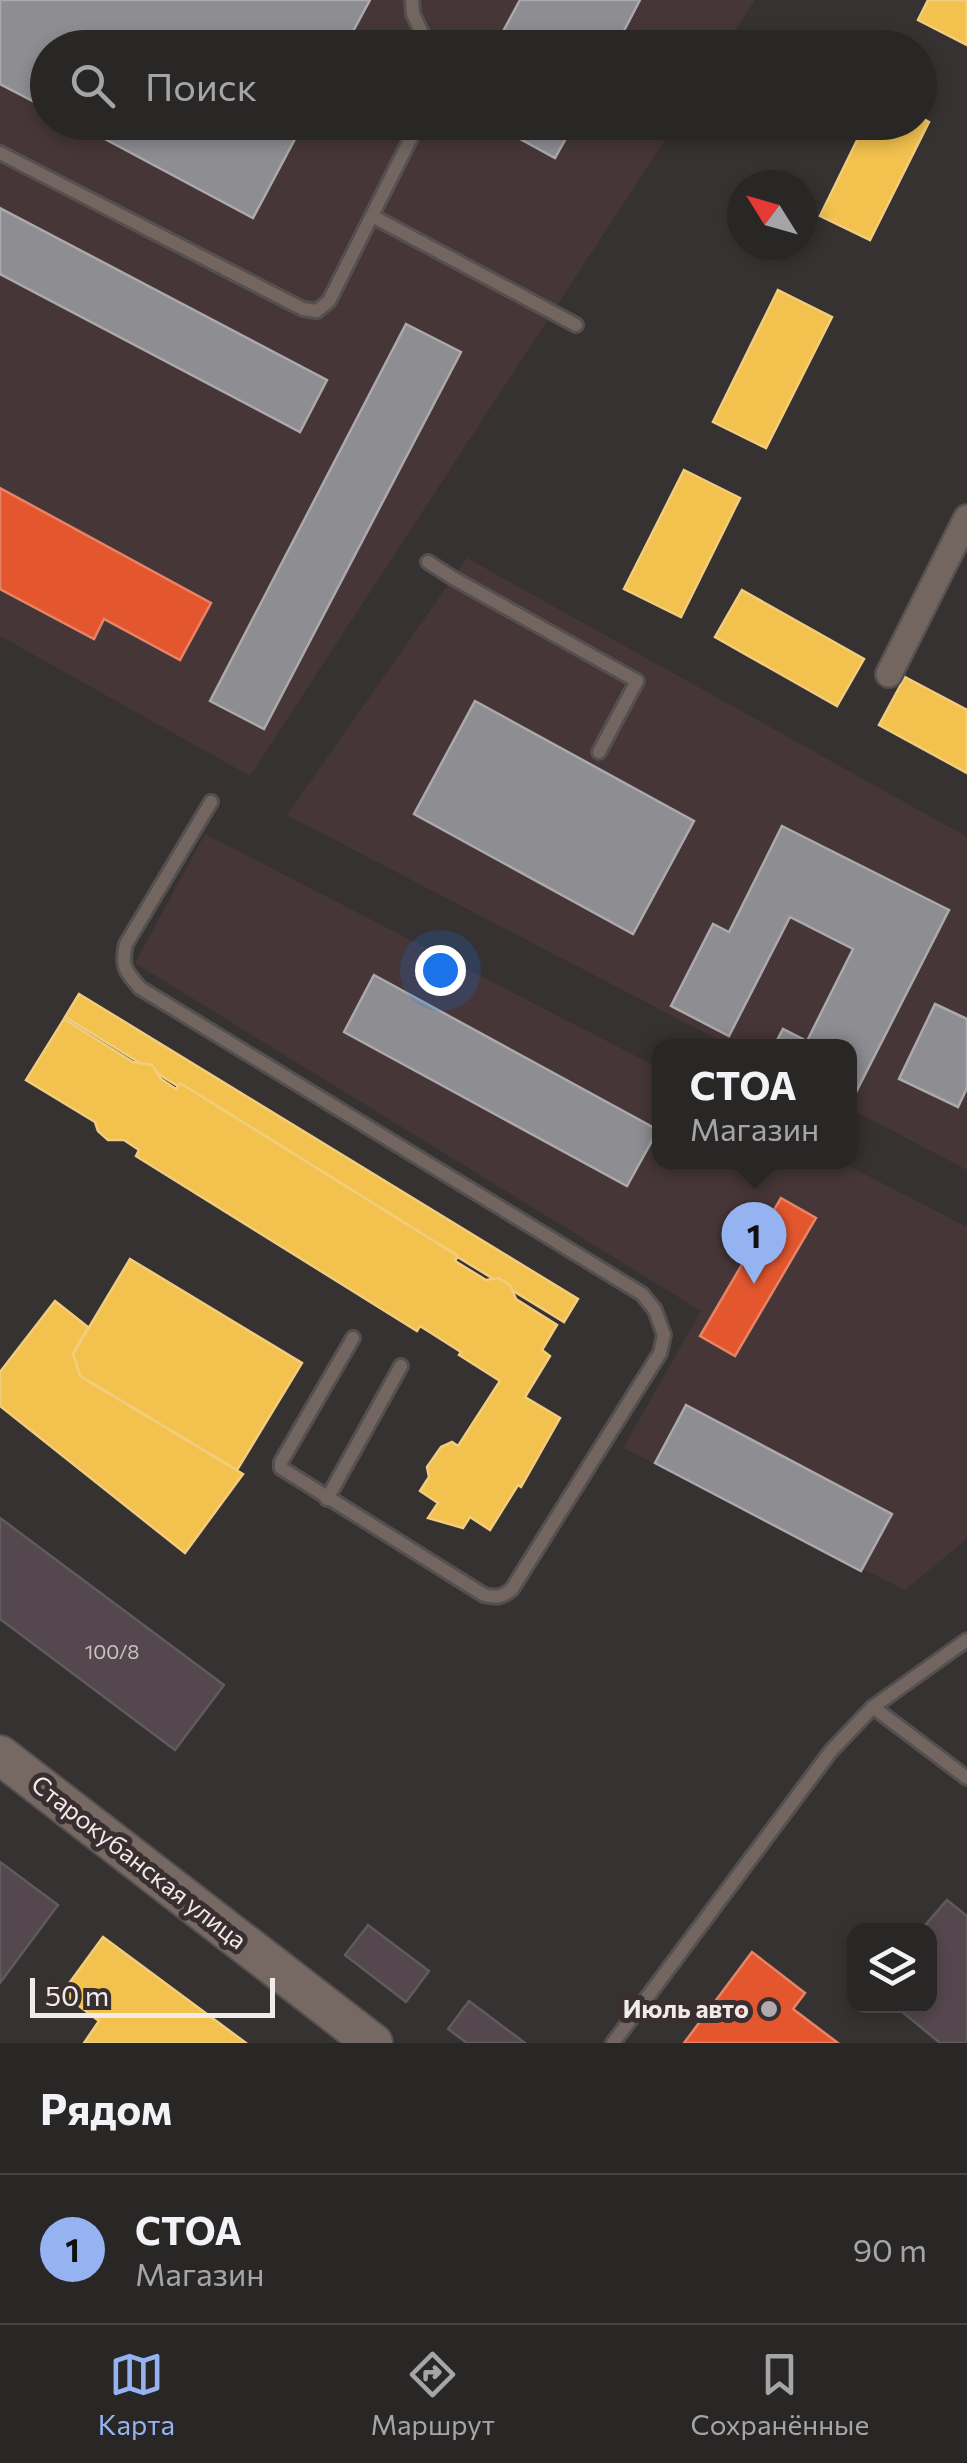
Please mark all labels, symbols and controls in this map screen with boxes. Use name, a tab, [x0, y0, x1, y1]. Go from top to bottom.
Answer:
search box	[30, 30, 937, 140]
icon: search	[65, 58, 120, 113]
text: Поиск	[145, 62, 257, 109]
north arrow	[727, 170, 817, 260]
your location	[415, 945, 466, 996]
popup	[652, 1039, 857, 1169]
text: СТОА	[690, 1061, 797, 1108]
text: Магазин	[690, 1108, 819, 1148]
pin: 1	[722, 1202, 786, 1284]
house number: 100/8	[85, 1639, 139, 1663]
street label: Старокубанская улица	[26, 1768, 253, 1955]
map controls	[847, 1923, 937, 2013]
button: layers	[847, 1923, 937, 2013]
scale bar	[30, 1973, 275, 2018]
text: 50 m	[45, 1978, 109, 2012]
place label: Июль авто	[623, 1993, 749, 2023]
marker: Июль авто	[758, 1998, 780, 2020]
text: Рядом	[40, 2082, 172, 2134]
text: СТОА	[135, 2206, 242, 2253]
text: 1	[65, 2229, 80, 2269]
text: 90 m	[853, 2229, 927, 2269]
text: Магазин	[135, 2253, 265, 2293]
tab: Карта	[98, 2347, 175, 2441]
tab: Маршрут	[371, 2347, 495, 2441]
tab: Сохранённые	[690, 2347, 869, 2441]

